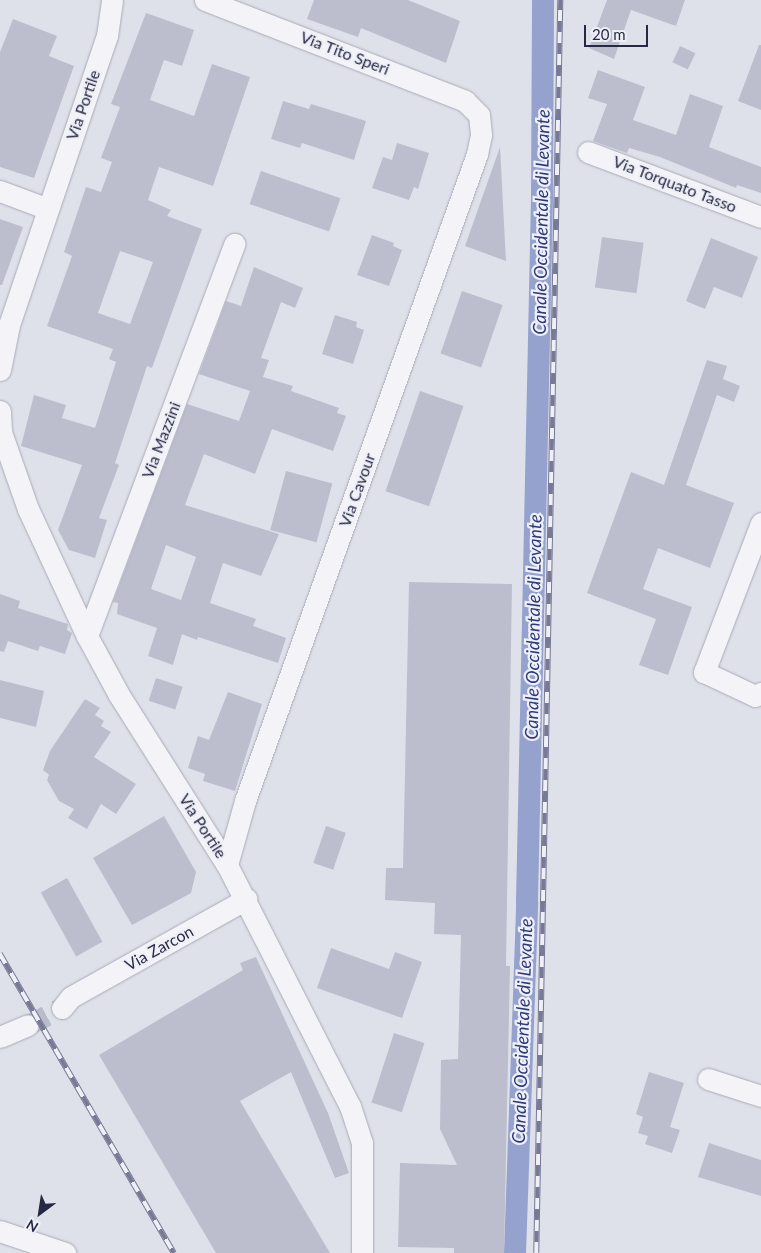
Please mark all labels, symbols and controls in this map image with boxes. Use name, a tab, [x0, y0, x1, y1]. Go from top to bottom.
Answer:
scale bar	[586, 15, 650, 47]
text: 20 m	[592, 25, 626, 43]
street label: Via Tito Speri	[297, 27, 393, 79]
street label: Via Portile	[62, 67, 104, 143]
water label: Canale Occidentale di Levante	[528, 109, 554, 335]
street label: Via Torquato Tasso	[610, 151, 740, 217]
street label: Via Mazzini	[138, 399, 184, 481]
street label: Via Cavour	[335, 451, 379, 529]
water label: Canale Occidentale di Levante	[520, 514, 546, 740]
street label: Via Portile	[175, 790, 231, 862]
water label: Canale Occidentale di Levante	[507, 918, 537, 1144]
street label: Via Zarcon	[121, 921, 197, 975]
north arrow	[15, 1188, 65, 1238]
text: N	[23, 1216, 41, 1236]

